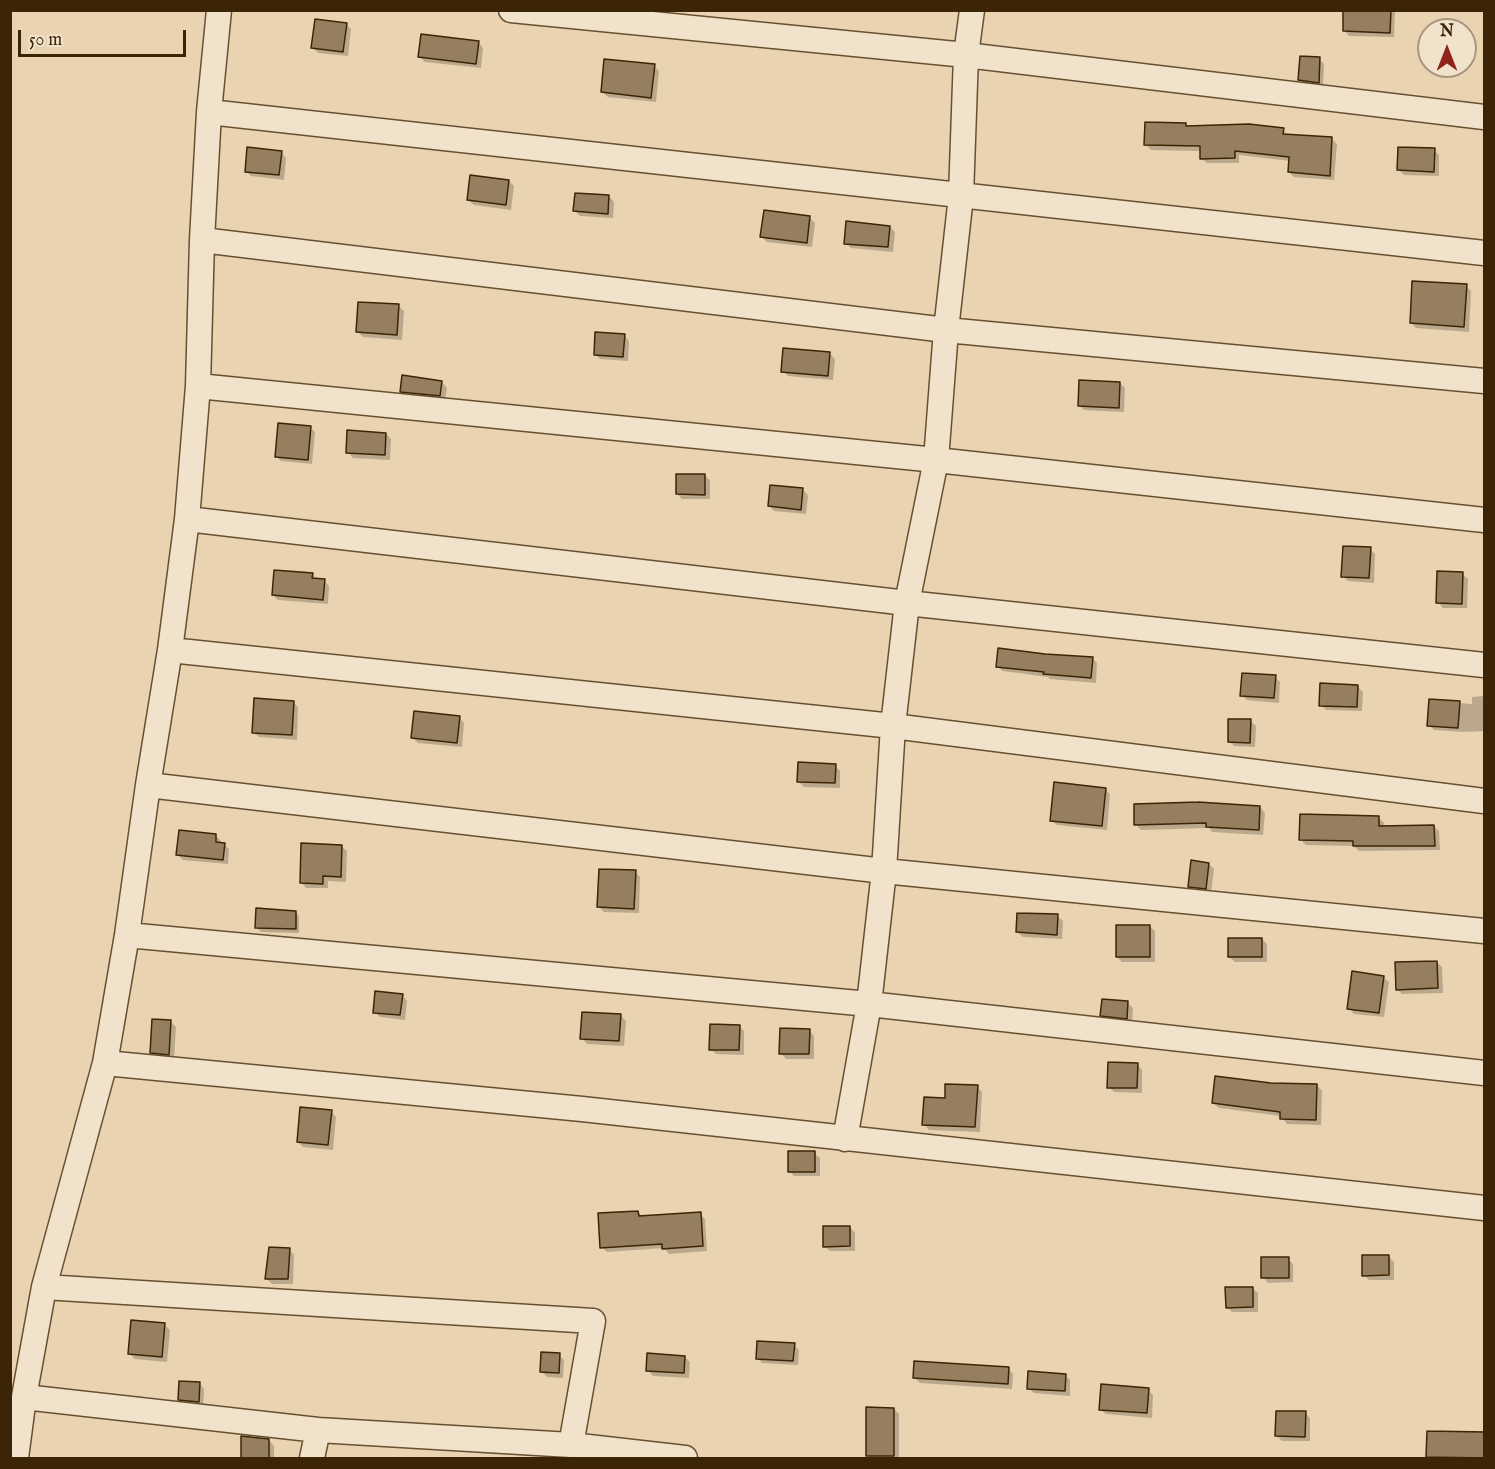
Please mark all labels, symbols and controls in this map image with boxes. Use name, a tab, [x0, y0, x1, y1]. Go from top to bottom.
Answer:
scale bar	[21, 18, 189, 56]
north arrow	[1417, 18, 1477, 78]
text: N	[1440, 22, 1454, 42]
text: 50 m	[29, 29, 62, 52]

